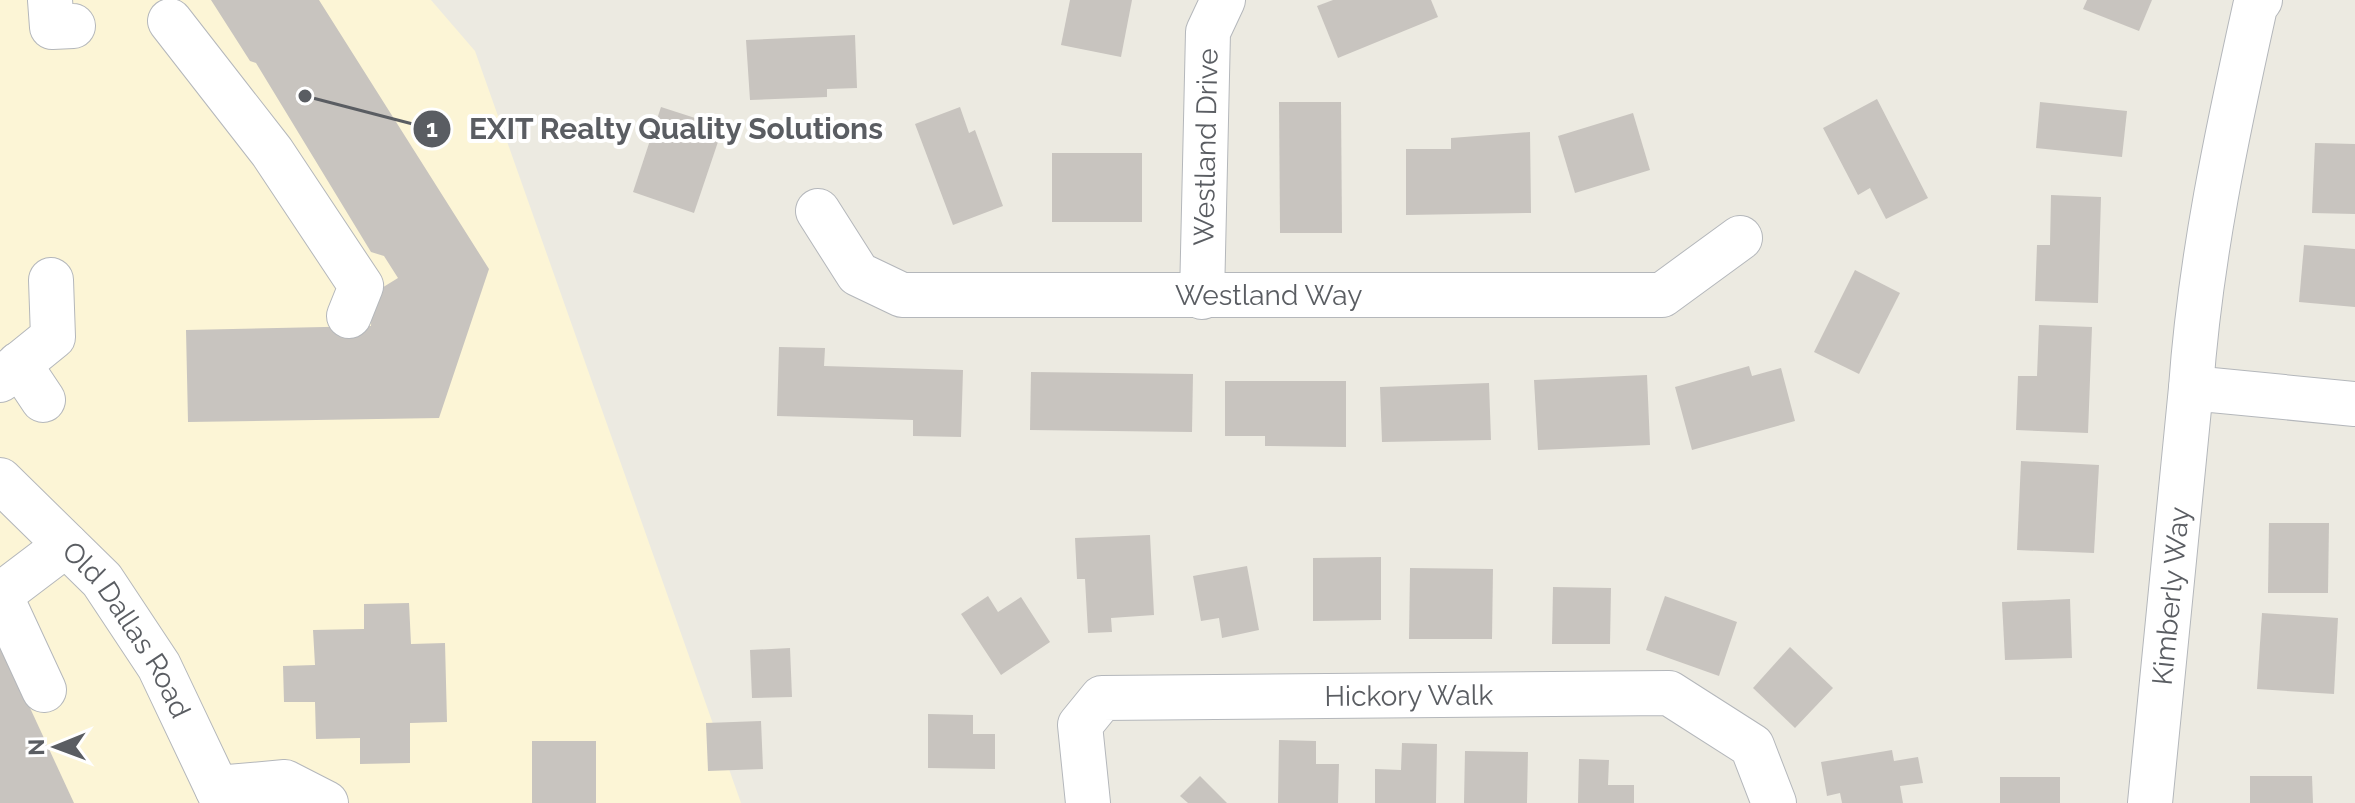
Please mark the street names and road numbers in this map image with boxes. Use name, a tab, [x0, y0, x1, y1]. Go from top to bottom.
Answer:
street label: Westland Drive	[1187, 48, 1225, 246]
street label: Westland Way	[1175, 279, 1362, 312]
street label: Kimberly Way	[2146, 505, 2196, 687]
street label: Old Dallas Road	[56, 535, 197, 723]
street label: Hickory Walk	[1324, 679, 1493, 713]

